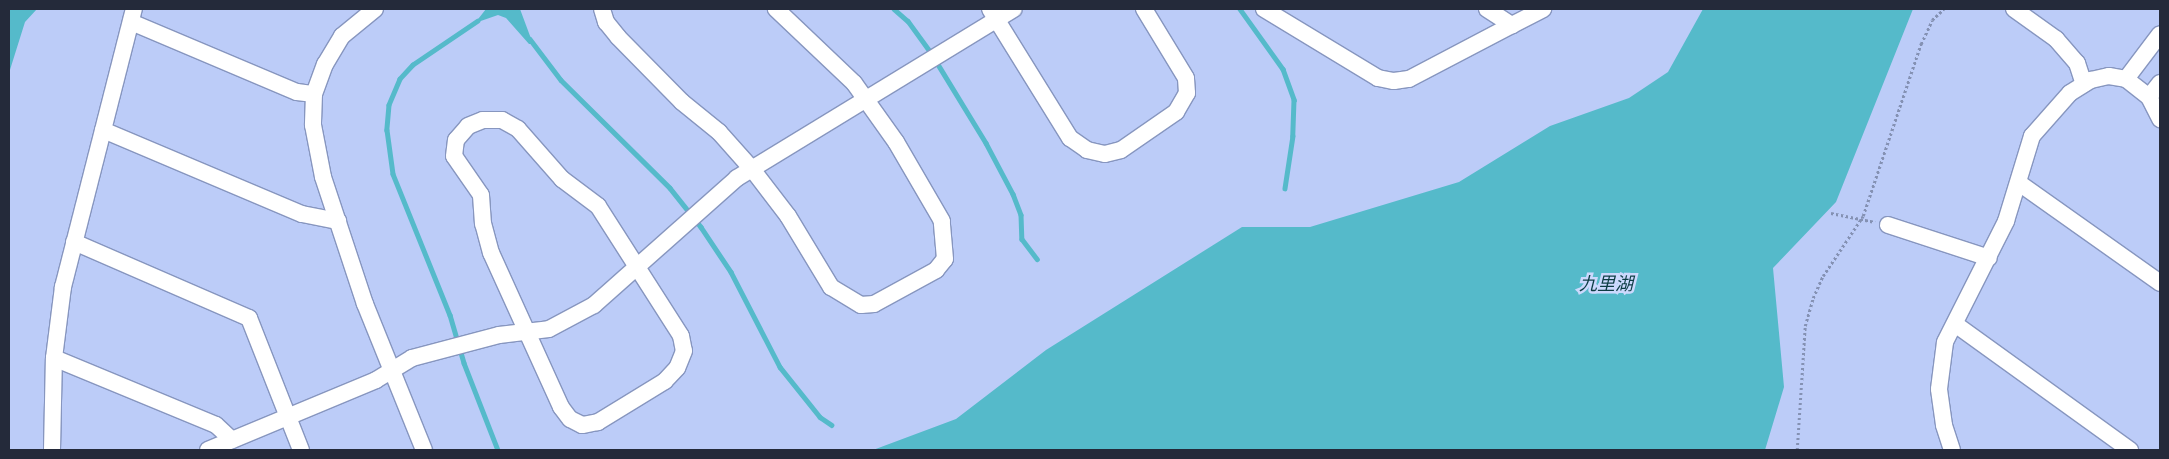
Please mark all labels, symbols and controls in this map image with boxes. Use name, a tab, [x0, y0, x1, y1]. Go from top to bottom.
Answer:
water label: 九里湖	[1579, 273, 1633, 295]

